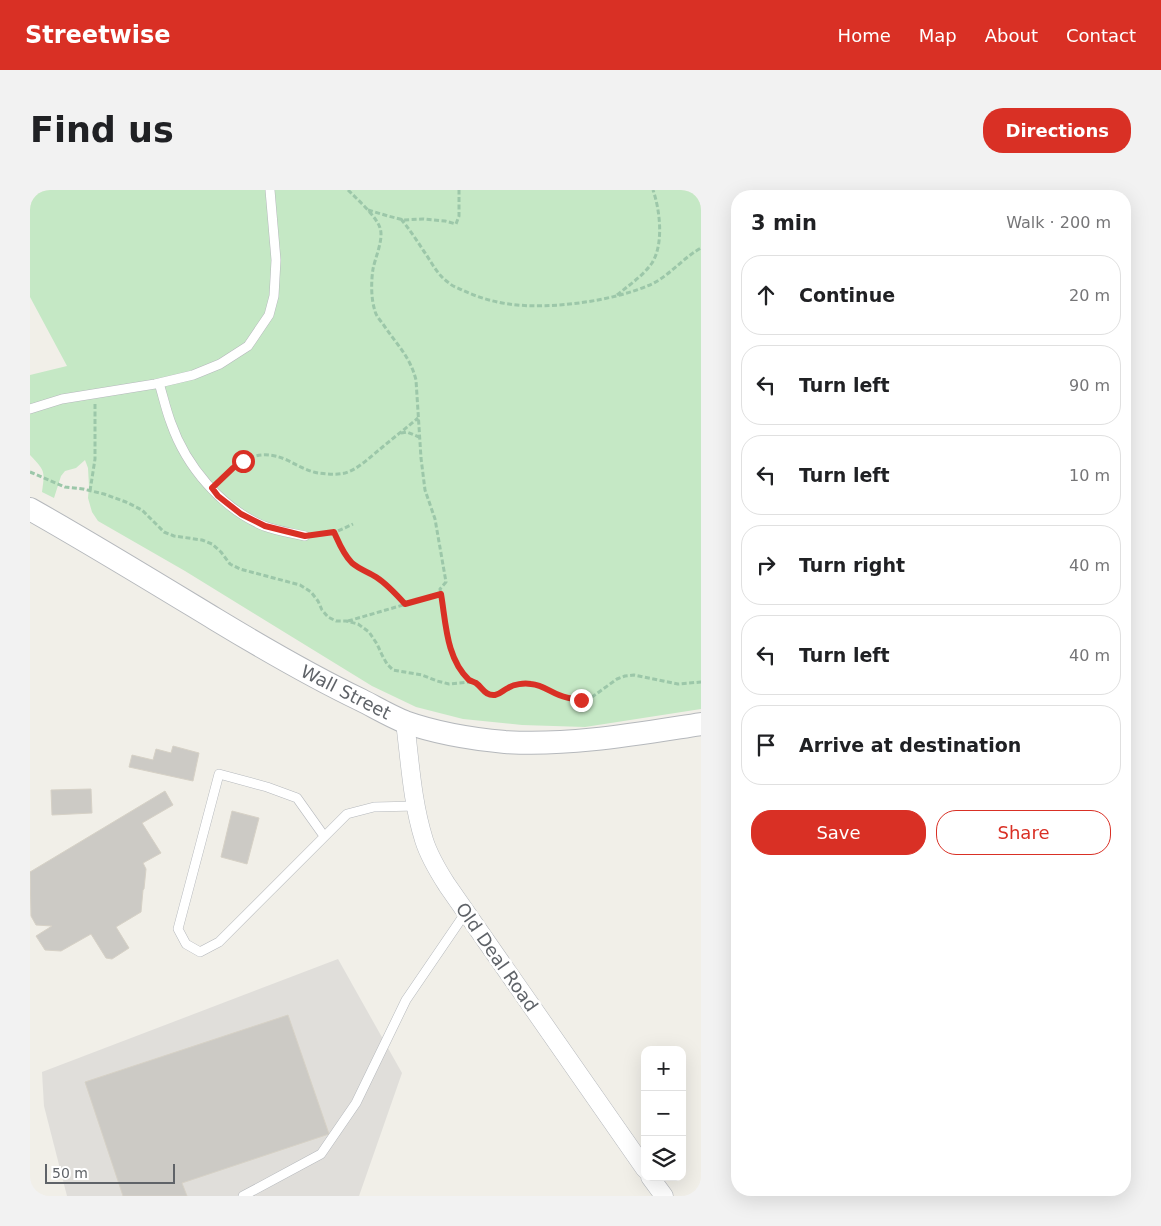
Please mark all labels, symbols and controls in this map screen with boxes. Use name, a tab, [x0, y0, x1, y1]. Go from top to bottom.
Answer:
text: Streetwise	[25, 21, 171, 49]
text: Home	[838, 25, 891, 46]
text: Map	[919, 25, 957, 46]
text: About	[985, 25, 1038, 46]
text: Contact	[1066, 25, 1136, 46]
button: Directions	[983, 108, 1131, 153]
text: Find us	[30, 110, 174, 150]
text: 3 min	[751, 211, 817, 235]
text: Walk · 200 m	[1006, 213, 1111, 232]
icon: ahead	[752, 281, 780, 309]
text: Continue	[799, 284, 895, 306]
text: 20 m	[1069, 286, 1110, 305]
icon: left	[752, 371, 780, 399]
text: Turn left	[799, 374, 890, 396]
text: 90 m	[1069, 376, 1110, 395]
route start	[232, 450, 255, 473]
icon: left	[752, 461, 780, 489]
text: Turn left	[799, 464, 890, 486]
text: 10 m	[1069, 466, 1110, 485]
icon: right	[752, 551, 780, 579]
text: Turn right	[799, 554, 905, 576]
text: 40 m	[1069, 556, 1110, 575]
icon: left	[752, 641, 780, 669]
text: Turn left	[799, 644, 890, 666]
text: 40 m	[1069, 646, 1110, 665]
street label: Wall Street	[298, 660, 394, 724]
route end	[570, 689, 593, 712]
icon: arrive	[752, 731, 780, 759]
text: Arrive at destination	[799, 734, 1021, 756]
button: Save	[751, 810, 926, 855]
button: Share	[936, 810, 1111, 855]
street label: Old Deal Road	[452, 898, 542, 1016]
map controls	[641, 1046, 686, 1181]
button: +	[641, 1046, 686, 1091]
button: −	[641, 1091, 686, 1136]
button: layers	[641, 1136, 686, 1181]
scale bar	[45, 1161, 175, 1184]
text: 50 m	[52, 1165, 88, 1181]

